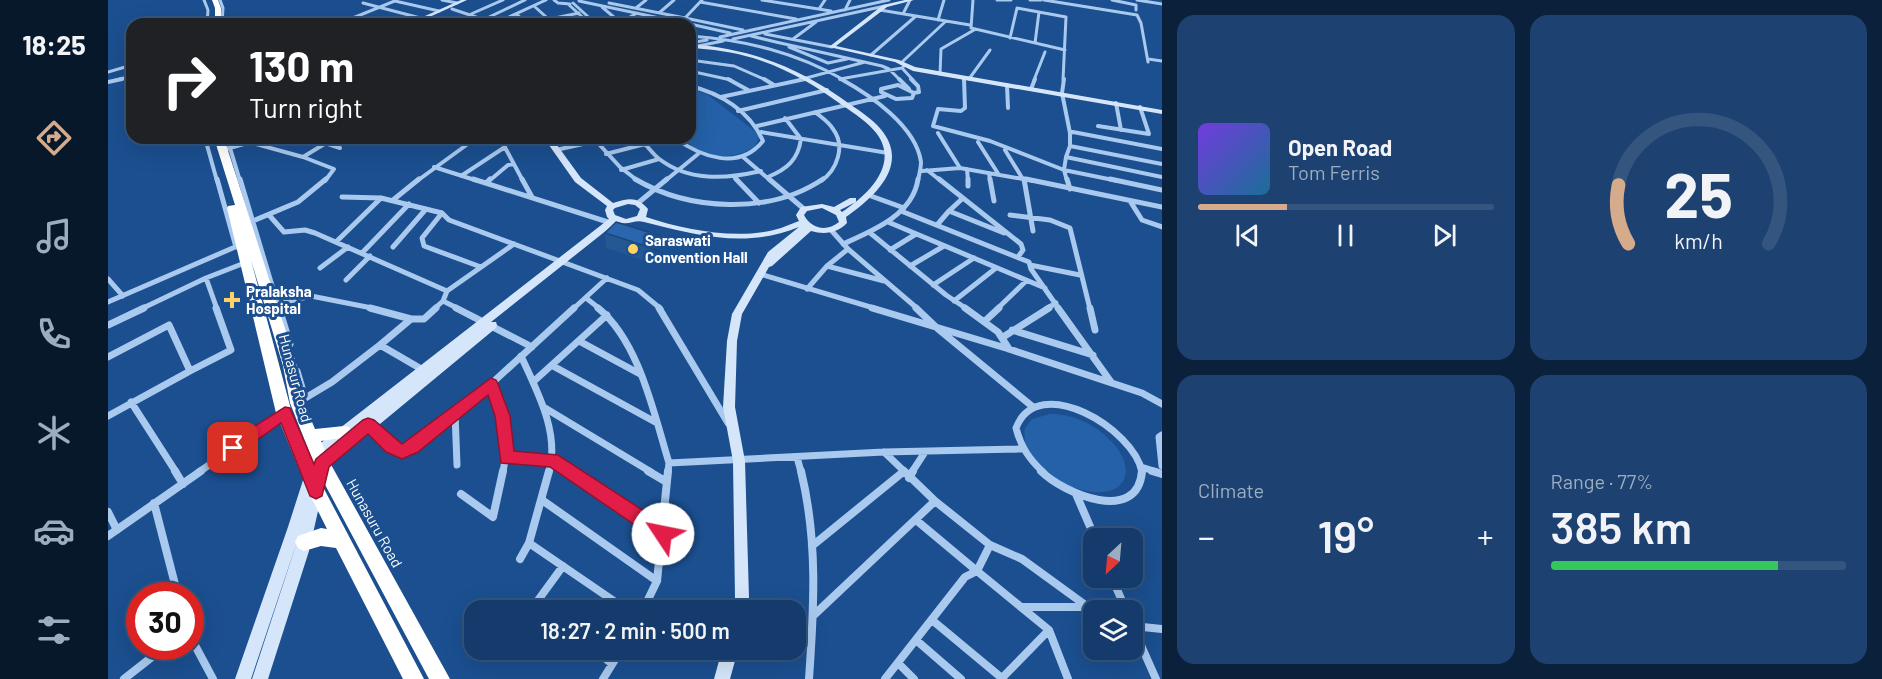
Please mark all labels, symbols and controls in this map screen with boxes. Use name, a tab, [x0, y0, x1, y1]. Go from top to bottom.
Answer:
text: 18:25	[22, 28, 86, 60]
text: 130 m	[249, 40, 354, 90]
icon: right	[150, 42, 228, 120]
text: Turn right	[249, 91, 363, 123]
icon: directions	[33, 117, 75, 159]
text: Open Road	[1288, 134, 1392, 160]
text: 25	[1664, 157, 1733, 231]
text: Tom Ferris	[1288, 160, 1380, 184]
icon: music	[33, 215, 75, 257]
icon: previous	[1231, 219, 1264, 252]
icon: pause	[1329, 219, 1362, 252]
icon: next	[1428, 219, 1461, 252]
text: km/h	[1674, 229, 1723, 254]
place label: Saraswati Convention Hall	[645, 231, 748, 266]
marker: Saraswati Convention Hall	[626, 242, 640, 256]
place label: Pralaksha Hospital	[246, 282, 312, 317]
marker: Pralaksha Hospital	[223, 291, 241, 309]
icon: phone	[33, 313, 75, 355]
street label: Hunasur Road	[276, 332, 316, 424]
icon: climate	[33, 412, 75, 454]
pin	[207, 422, 258, 473]
icon: arrive	[216, 431, 249, 464]
text: Range · 77%	[1551, 469, 1653, 493]
street label: Hunasuru Road	[343, 476, 407, 570]
text: Climate	[1198, 478, 1264, 502]
text: 385 km	[1551, 499, 1692, 553]
position arrow	[631, 502, 695, 566]
text: 19°	[1317, 508, 1374, 562]
icon: car	[33, 510, 75, 552]
text: −	[1198, 516, 1215, 556]
text: +	[1477, 516, 1494, 556]
north arrow	[1083, 528, 1143, 588]
map controls	[1083, 528, 1143, 660]
speed limit sign: 30	[126, 582, 204, 660]
button: layers	[1083, 600, 1143, 660]
icon: filters	[33, 609, 75, 651]
text: 18:27 · 2 min · 500 m	[540, 617, 730, 643]

